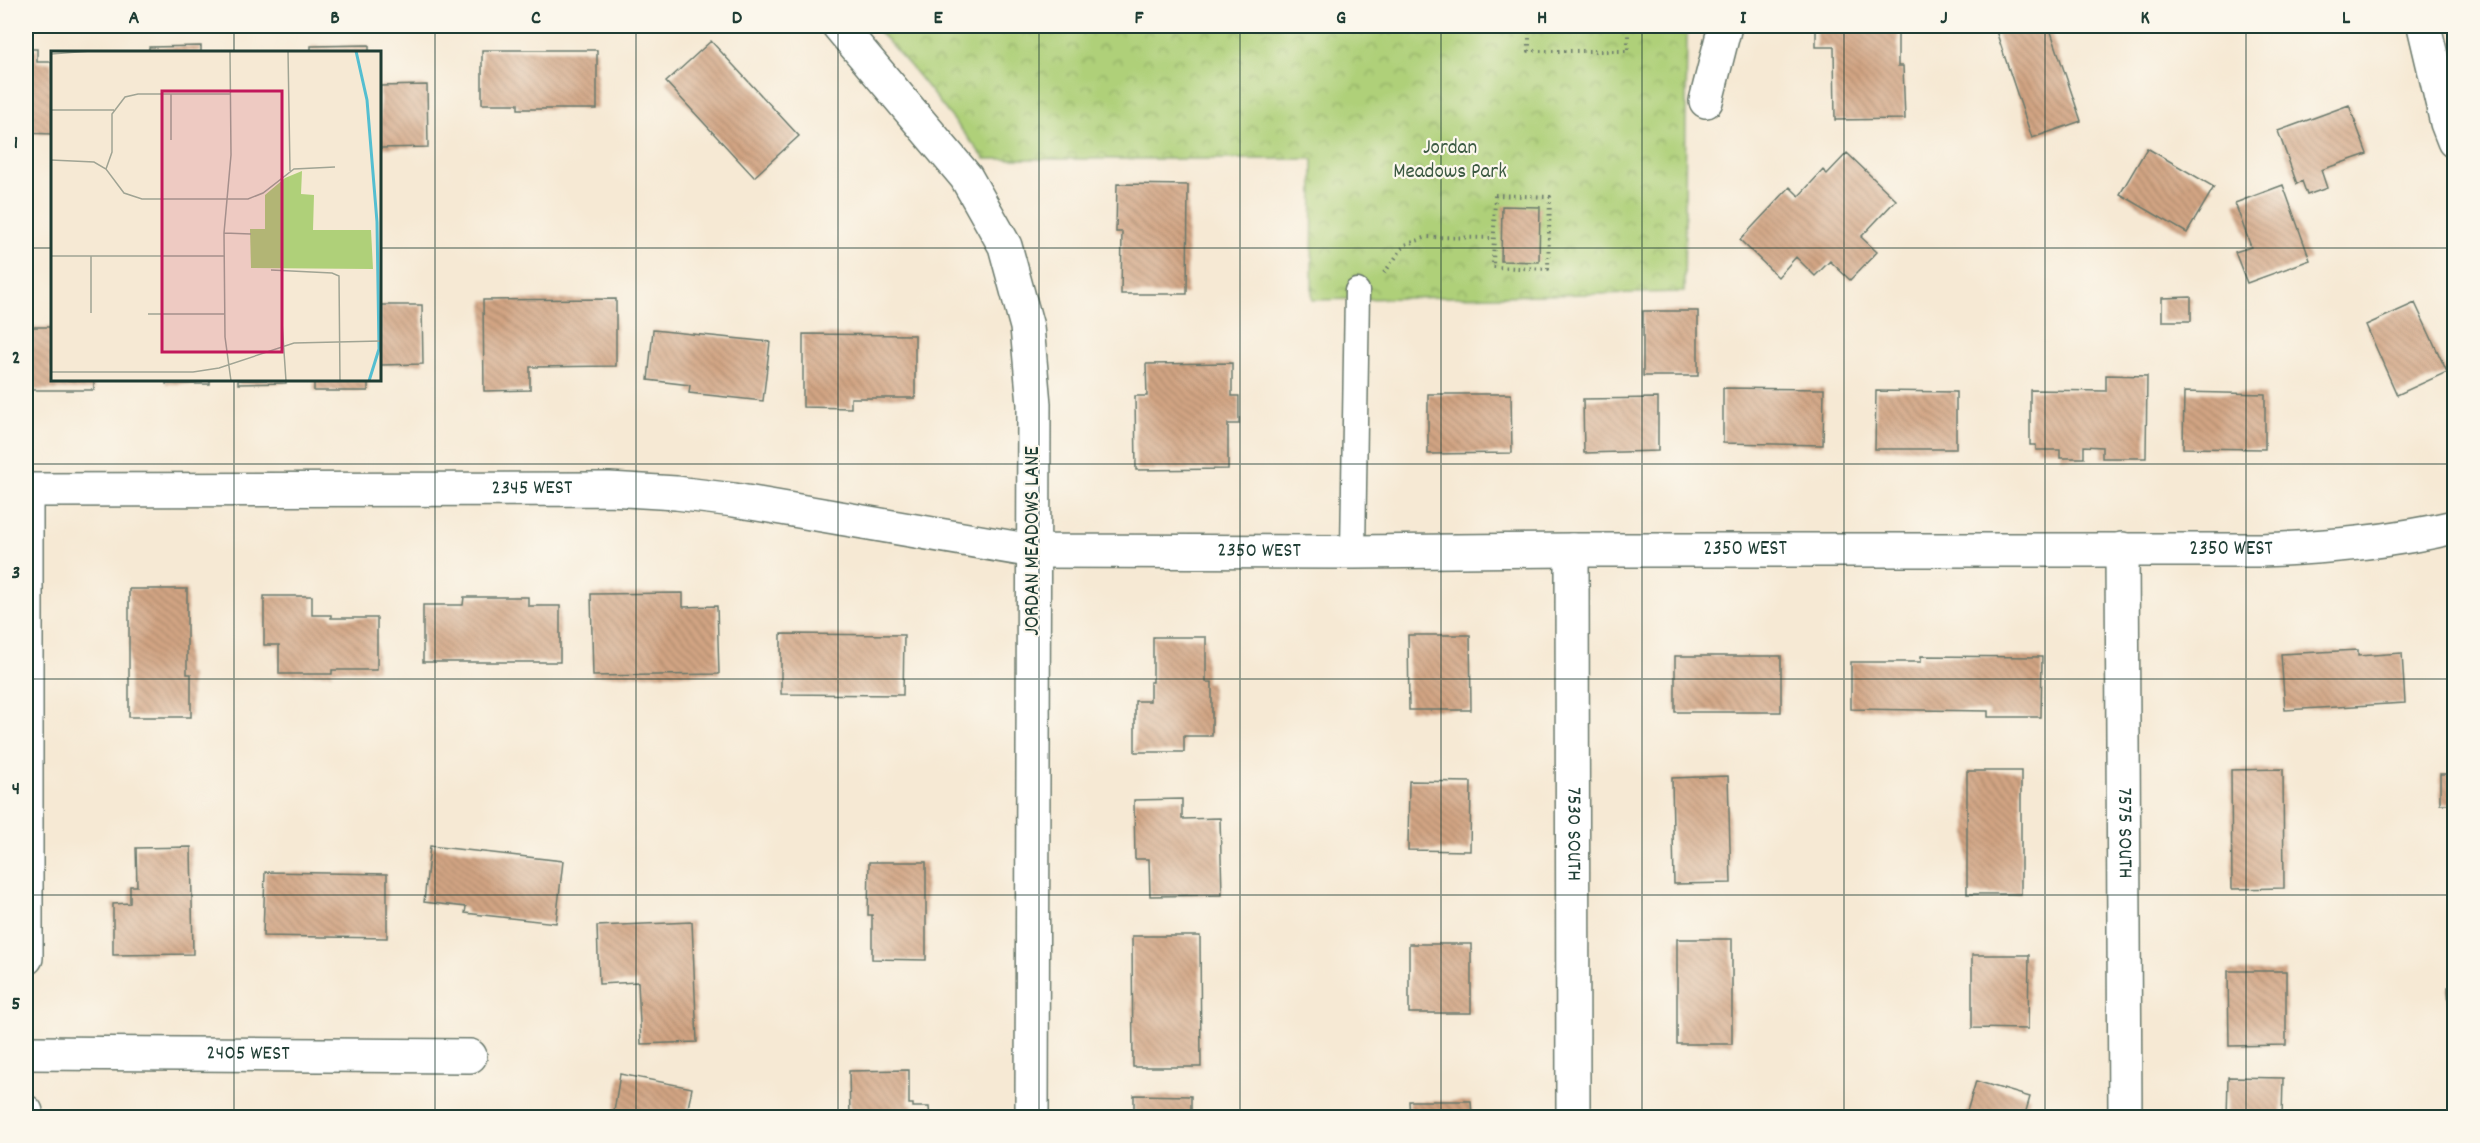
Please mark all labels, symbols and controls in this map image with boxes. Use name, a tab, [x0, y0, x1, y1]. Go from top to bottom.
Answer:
text: A	[129, 5, 140, 33]
text: B	[330, 5, 340, 33]
text: C	[531, 5, 541, 33]
text: D	[732, 5, 743, 33]
text: E	[933, 5, 943, 33]
text: F	[1135, 5, 1145, 33]
text: G	[1336, 5, 1346, 33]
text: H	[1537, 5, 1547, 33]
text: I	[1740, 5, 1747, 33]
text: J	[1940, 5, 1948, 33]
text: K	[2140, 5, 2150, 33]
text: L	[2342, 5, 2351, 33]
inset map	[51, 51, 381, 381]
text: 1	[14, 130, 18, 158]
park label: Jordan Meadows Park	[1393, 134, 1507, 188]
text: 2	[12, 345, 20, 373]
street label: JORDAN MEADOWS LANE	[1019, 446, 1049, 636]
street label: 2345 WEST	[491, 474, 573, 504]
street label: 2350 WEST	[2189, 534, 2274, 565]
street label: 2350 WEST	[1703, 535, 1788, 565]
street label: 2350 WEST	[1217, 537, 1302, 567]
text: 3	[12, 560, 20, 588]
text: 4	[12, 776, 20, 804]
street label: 7530 SOUTH	[1557, 787, 1588, 881]
street label: 7575 SOUTH	[2108, 787, 2139, 879]
text: 5	[11, 991, 21, 1019]
street label: 2405 WEST	[206, 1039, 290, 1070]

